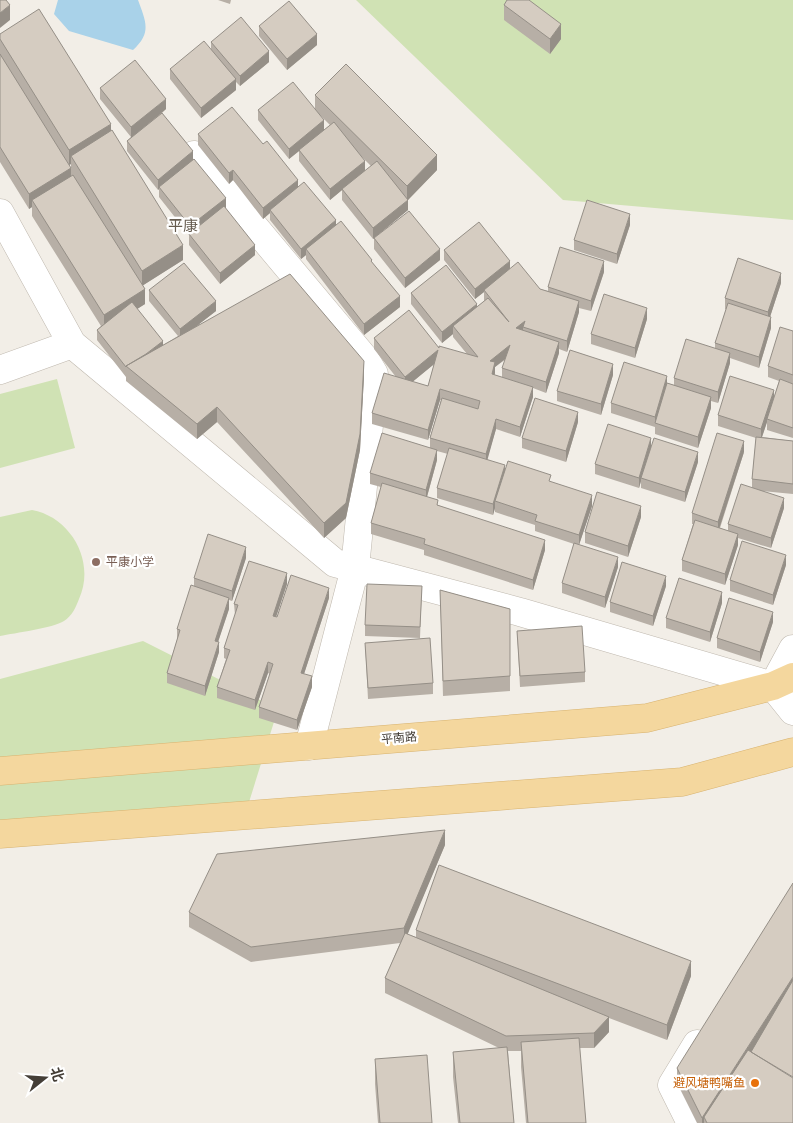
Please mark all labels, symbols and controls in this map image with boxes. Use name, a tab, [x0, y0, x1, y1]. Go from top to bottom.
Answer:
district label: 平康	[168, 217, 198, 235]
place label: 平康小学	[106, 555, 154, 569]
marker: 平康小学	[90, 556, 102, 568]
street label: 平南路	[380, 729, 418, 747]
north arrow	[20, 1053, 70, 1103]
text: 北	[48, 1065, 67, 1083]
place label: 避风塘鸭嘴鱼	[673, 1076, 745, 1090]
marker: 避风塘鸭嘴鱼	[749, 1077, 761, 1089]

